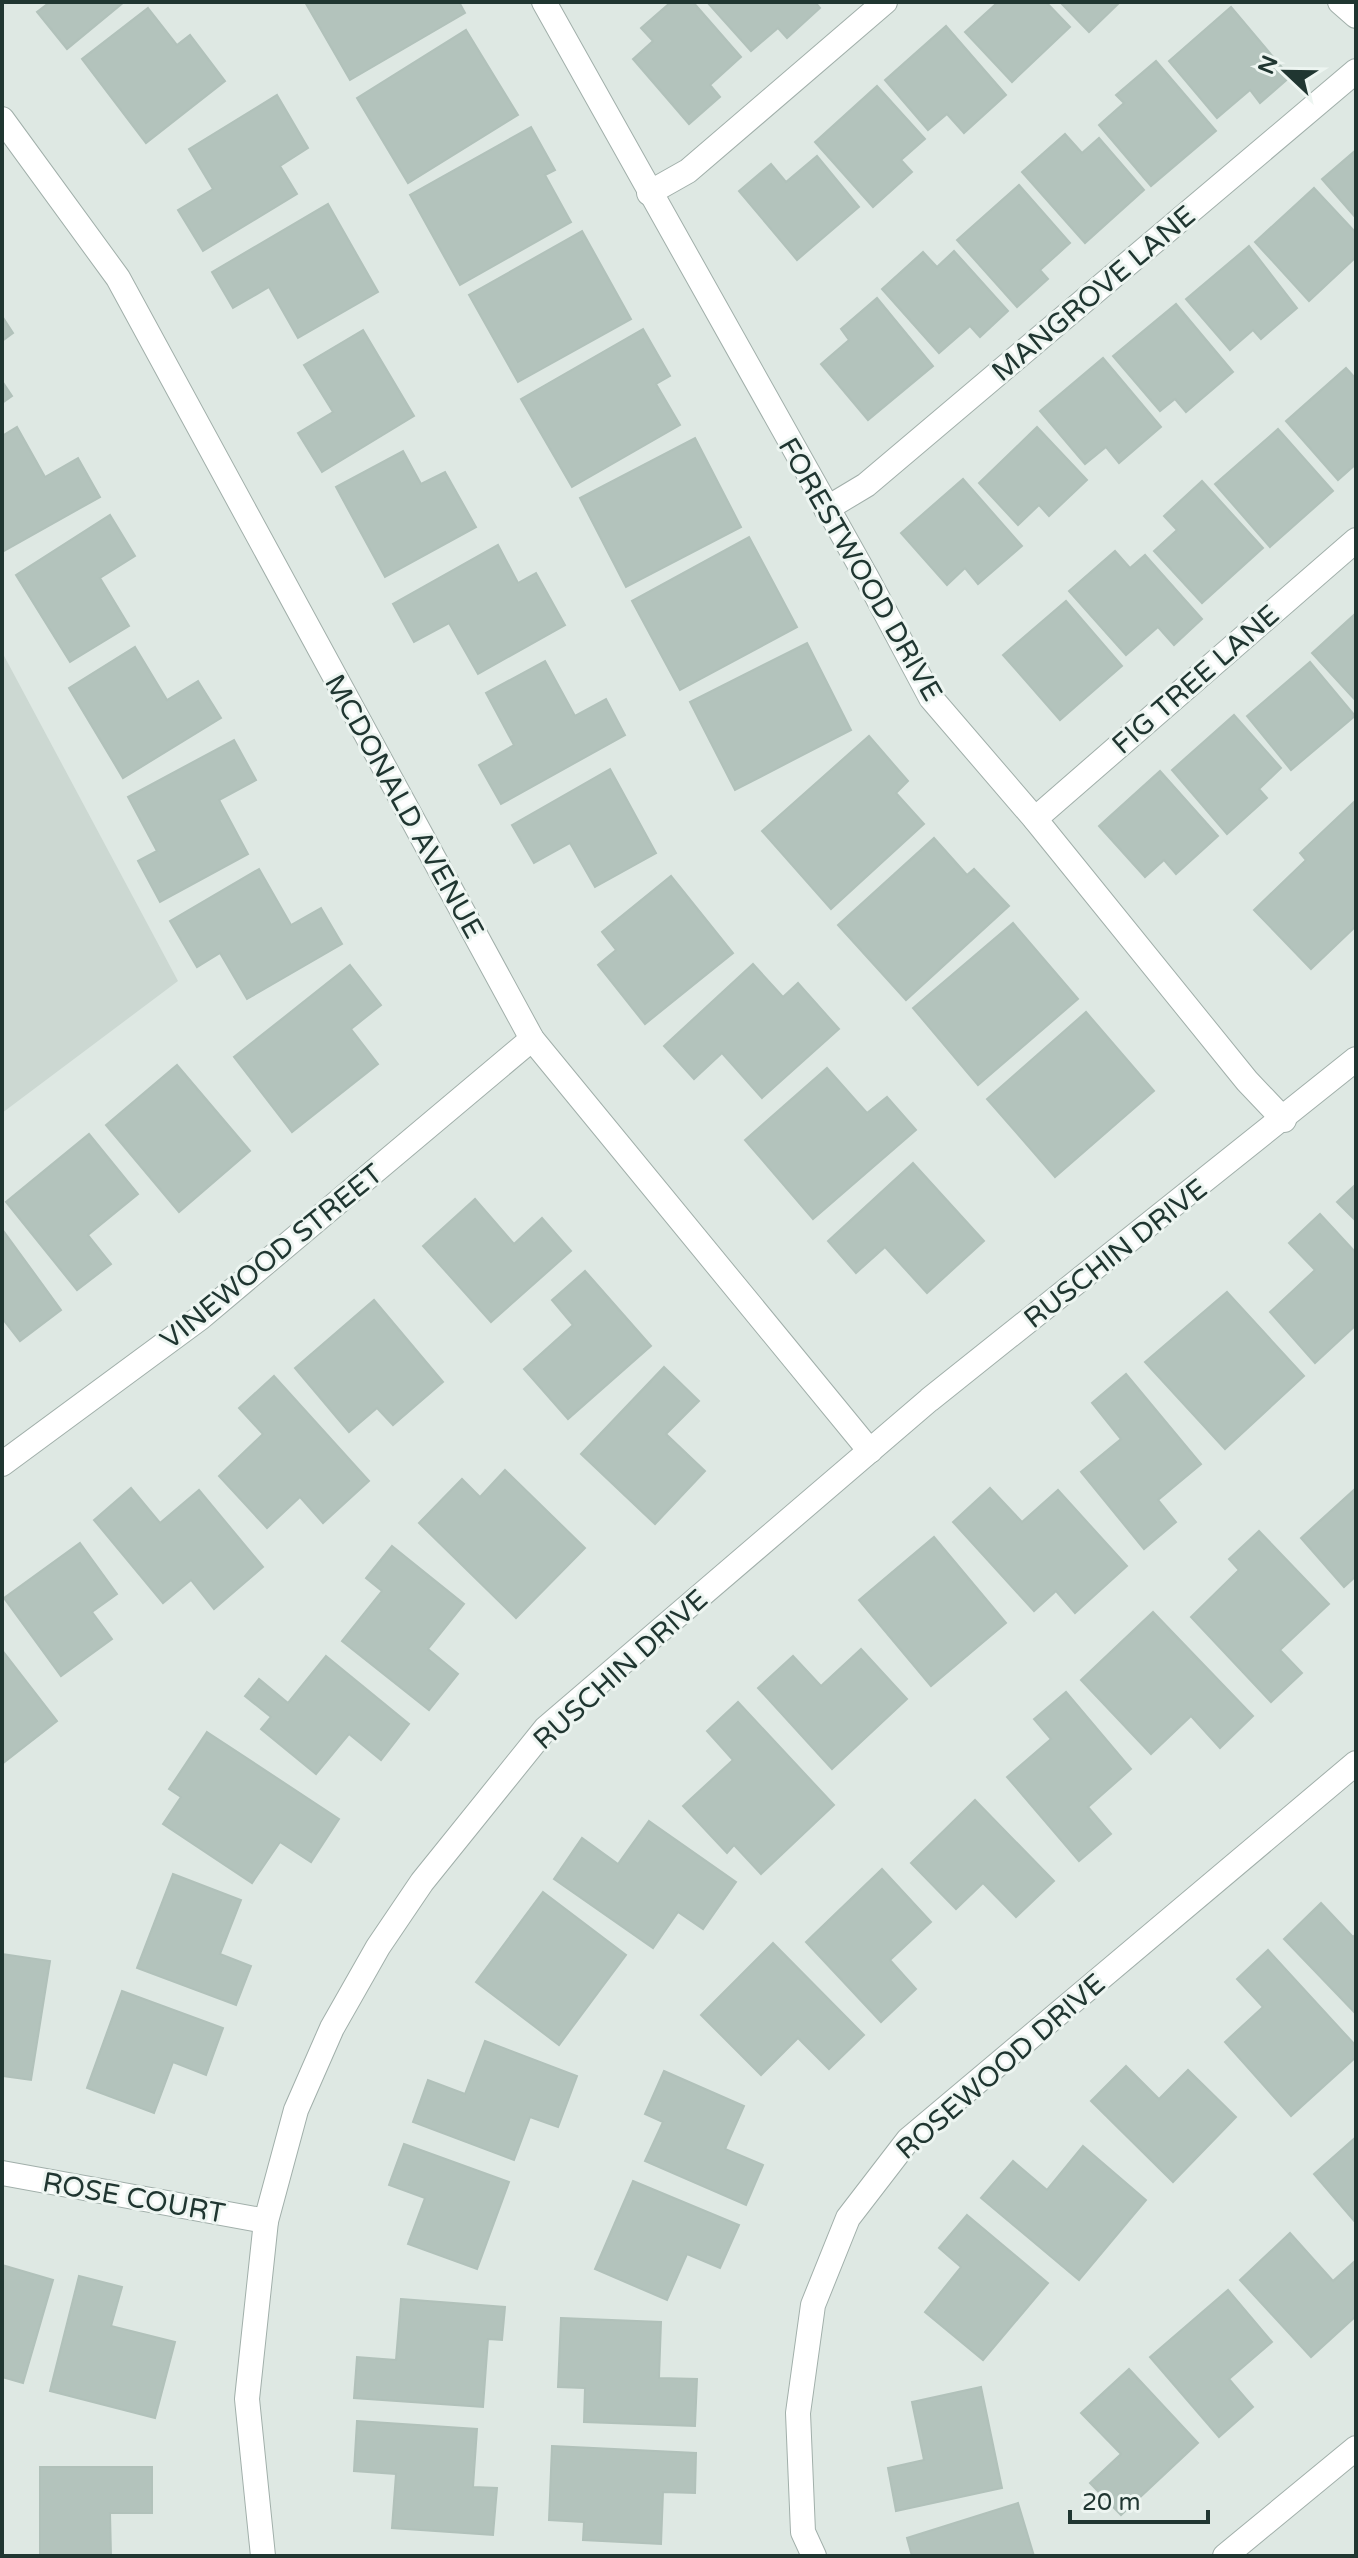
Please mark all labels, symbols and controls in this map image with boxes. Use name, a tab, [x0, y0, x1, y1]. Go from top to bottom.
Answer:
north arrow	[1246, 32, 1326, 112]
text: N	[1253, 52, 1284, 78]
street label: MANGROVE LANE	[985, 199, 1202, 389]
street label: FORESTWOOD DRIVE	[771, 432, 950, 707]
street label: FIG TREE LANE	[1105, 598, 1286, 762]
street label: MCDONALD AVENUE	[317, 669, 491, 944]
street label: VINEWOOD STREET	[154, 1157, 390, 1357]
street label: RUSCHIN DRIVE	[1017, 1172, 1214, 1336]
street label: RUSCHIN DRIVE	[526, 1583, 715, 1757]
street label: ROSEWOOD DRIVE	[889, 1967, 1112, 2167]
street label: ROSE COURT	[40, 2165, 228, 2231]
scale bar	[1070, 2474, 1208, 2524]
text: 20 m	[1082, 2488, 1140, 2517]

